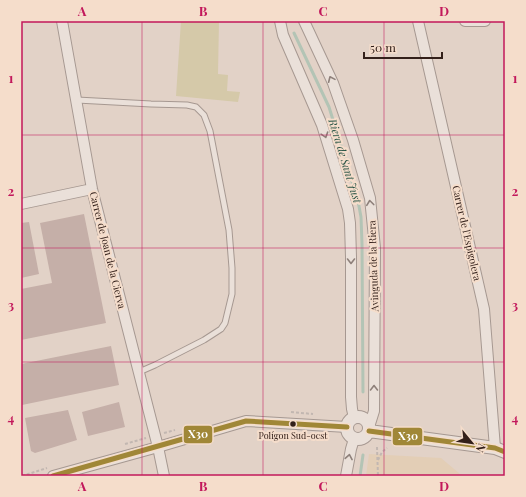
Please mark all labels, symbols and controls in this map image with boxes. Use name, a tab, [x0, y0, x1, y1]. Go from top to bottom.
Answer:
text: A	[77, 2, 87, 19]
text: B	[199, 2, 208, 19]
text: C	[318, 2, 328, 19]
text: D	[439, 2, 449, 19]
scale bar	[364, 34, 442, 60]
text: 50 m	[370, 39, 396, 55]
text: 1	[9, 69, 14, 86]
text: 1	[513, 69, 518, 86]
one-way arrow	[328, 76, 336, 84]
water label: Riera de Sant Just	[325, 116, 366, 206]
one-way arrow	[320, 131, 329, 138]
text: 2	[8, 182, 15, 199]
text: 2	[512, 182, 519, 199]
street label: Carrer de l'Espigolera	[449, 184, 485, 282]
street label: Carrer de Joan de la Cierva	[87, 190, 129, 310]
one-way arrow	[366, 200, 375, 206]
street label: Avinguda de la Riera	[364, 220, 382, 313]
one-way arrow	[347, 258, 355, 264]
text: 3	[8, 296, 14, 313]
text: 3	[512, 296, 518, 313]
one-way arrow	[370, 385, 378, 391]
text: 4	[8, 409, 15, 426]
text: 4	[512, 409, 519, 426]
marker: Polígon Sud-oest	[288, 419, 298, 429]
north arrow	[452, 423, 492, 463]
line badge: X30	[183, 425, 213, 444]
text: X30	[188, 426, 208, 441]
line badge: X30	[392, 427, 423, 446]
text: X30	[398, 428, 418, 443]
place label: Polígon Sud-oest	[259, 429, 328, 441]
text: N	[473, 441, 490, 455]
one-way arrow	[344, 454, 353, 460]
text: A	[77, 477, 87, 494]
text: B	[199, 477, 208, 494]
text: C	[318, 477, 328, 494]
text: D	[439, 477, 449, 494]

